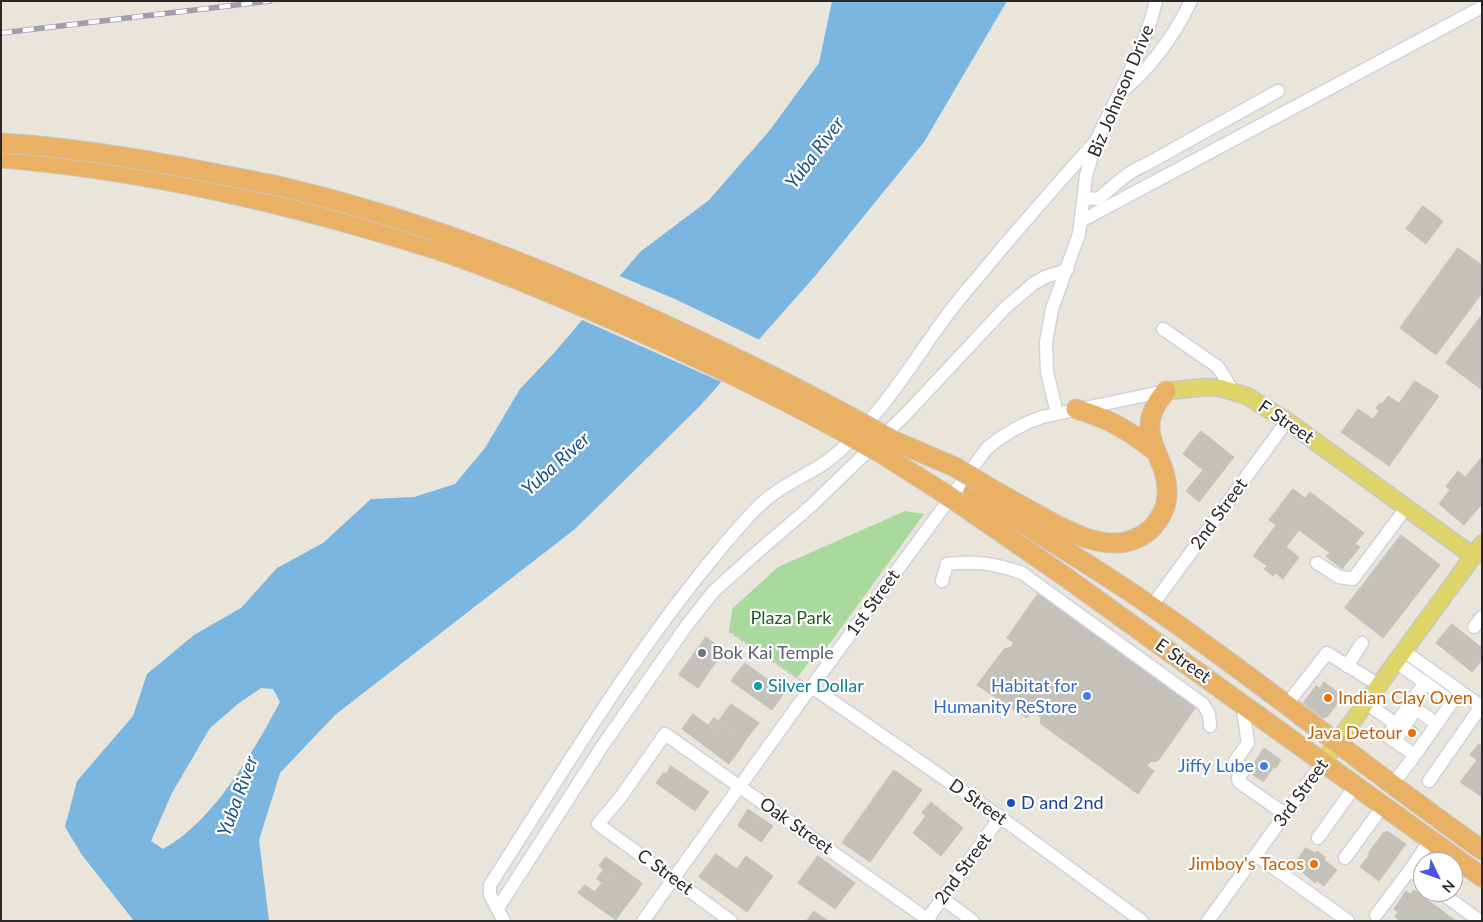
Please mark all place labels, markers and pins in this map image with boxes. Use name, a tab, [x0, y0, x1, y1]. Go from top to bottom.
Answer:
place label: Bok Kai Temple	[712, 642, 834, 664]
marker: Bok Kai Temple	[696, 647, 708, 659]
place label: Silver Dollar	[768, 675, 864, 697]
place label: Habitat for Humanity ReStore	[933, 675, 1077, 718]
marker: Silver Dollar	[752, 680, 764, 692]
place label: Indian Clay Oven	[1338, 687, 1473, 709]
marker: Habitat for Humanity ReStore	[1081, 690, 1093, 702]
marker: Indian Clay Oven	[1322, 692, 1334, 704]
place label: Java Detour	[1307, 722, 1402, 744]
marker: Java Detour	[1406, 727, 1418, 739]
place label: Jiffy Lube	[1178, 755, 1254, 777]
marker: Jiffy Lube	[1258, 760, 1270, 772]
place label: D and 2nd	[1021, 792, 1104, 814]
marker: D and 2nd	[1005, 797, 1017, 809]
place label: Jimboy's Tacos	[1188, 853, 1304, 875]
marker: Jimboy's Tacos	[1308, 858, 1320, 870]

